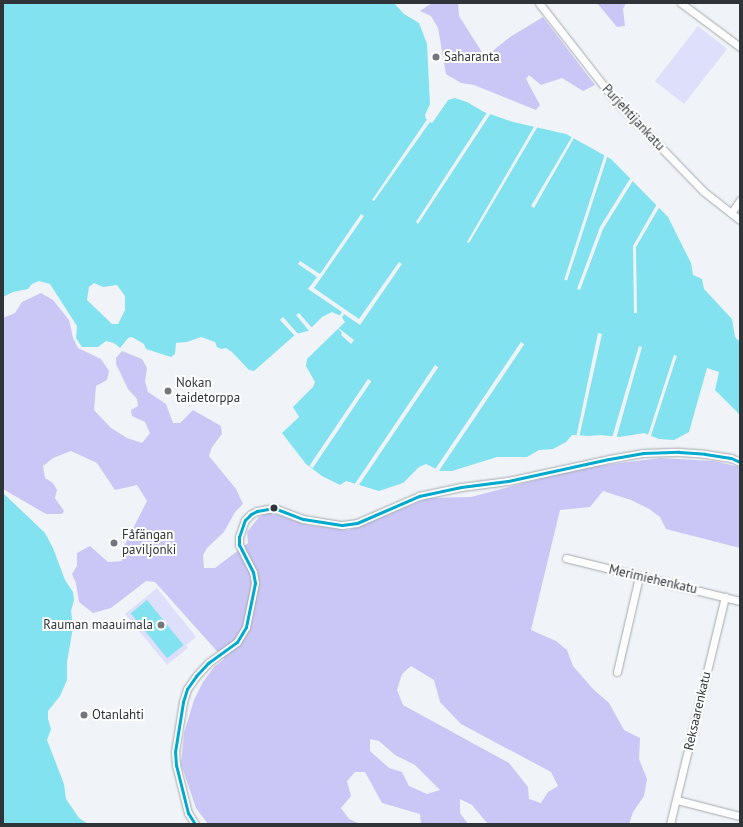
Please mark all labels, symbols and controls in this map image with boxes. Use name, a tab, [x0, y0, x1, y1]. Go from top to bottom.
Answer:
place label: Saharanta	[444, 49, 500, 65]
marker: Saharanta	[431, 52, 441, 62]
street label: Purjehtijankatu	[599, 82, 667, 154]
place label: Nokan taidetorppa	[176, 376, 240, 407]
marker: Nokan taidetorppa	[163, 386, 173, 396]
unlabelled marker	[269, 503, 279, 513]
place label: Fåfängan paviljonki	[122, 528, 176, 559]
marker: Fåfängan paviljonki	[109, 538, 119, 548]
street label: Merimiehenkatu	[607, 562, 699, 598]
place label: Rauman maauimala	[43, 617, 153, 633]
marker: Rauman maauimala	[156, 620, 166, 630]
street label: Reksaarenkatu	[681, 670, 715, 752]
place label: Otanlahti	[92, 707, 144, 723]
marker: Otanlahti	[79, 710, 89, 720]

